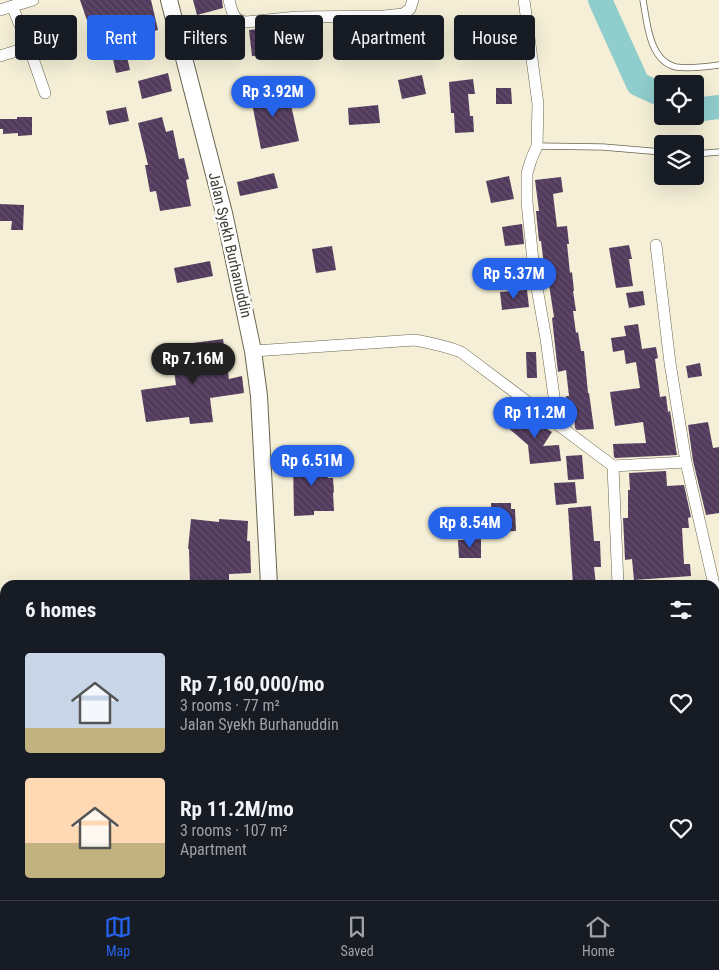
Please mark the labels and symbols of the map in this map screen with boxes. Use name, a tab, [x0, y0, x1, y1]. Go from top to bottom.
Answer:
pin: Rp 3.92M	[221, 76, 325, 118]
street label: Jalan Syekh Burhanuddin	[205, 171, 255, 319]
pin: Rp 5.37M	[462, 258, 566, 300]
pin: Rp 7.16M	[141, 342, 245, 385]
pin: Rp 11.2M	[483, 396, 587, 439]
pin: Rp 6.51M	[260, 444, 364, 487]
pin: Rp 8.54M	[418, 506, 522, 549]

